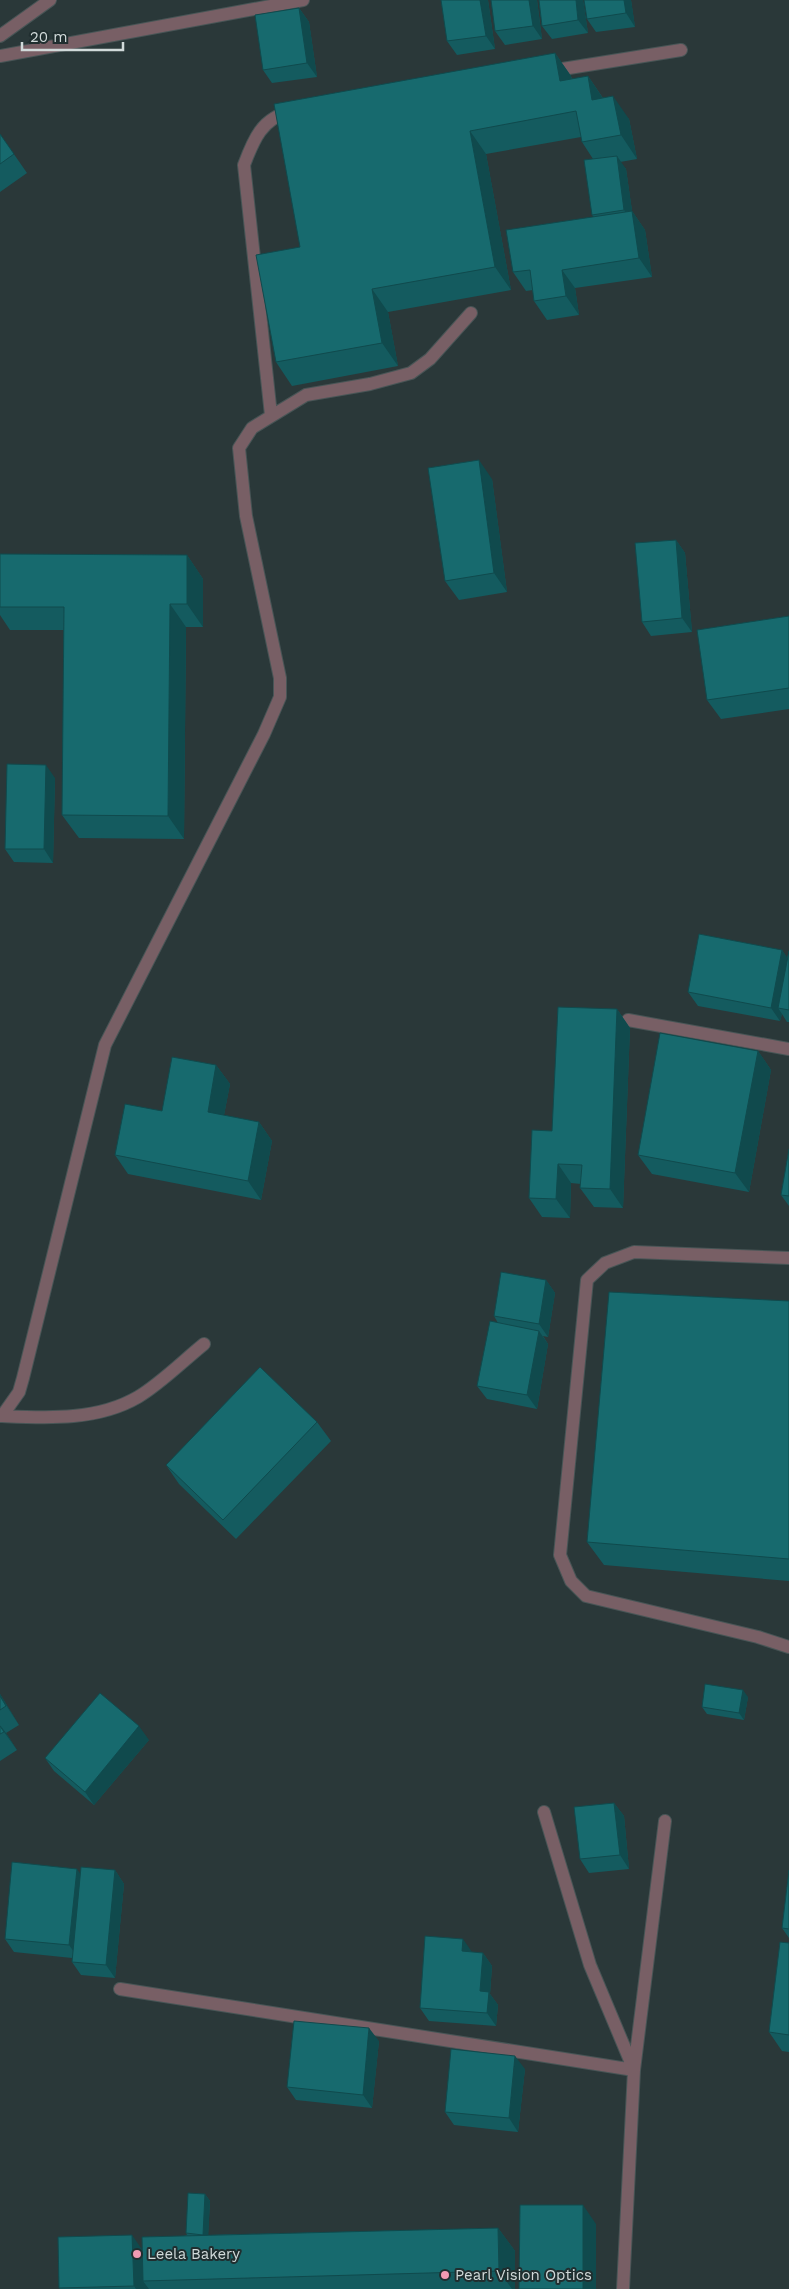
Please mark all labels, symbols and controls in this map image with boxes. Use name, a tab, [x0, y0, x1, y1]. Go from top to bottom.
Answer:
scale bar	[22, 20, 124, 52]
text: 20 m	[30, 28, 68, 46]
place label: Leela Bakery	[147, 2245, 240, 2263]
marker: Leela Bakery	[131, 2248, 143, 2260]
place label: Pearl Vision Optics	[455, 2266, 592, 2284]
marker: Pearl Vision Optics	[439, 2269, 451, 2281]

